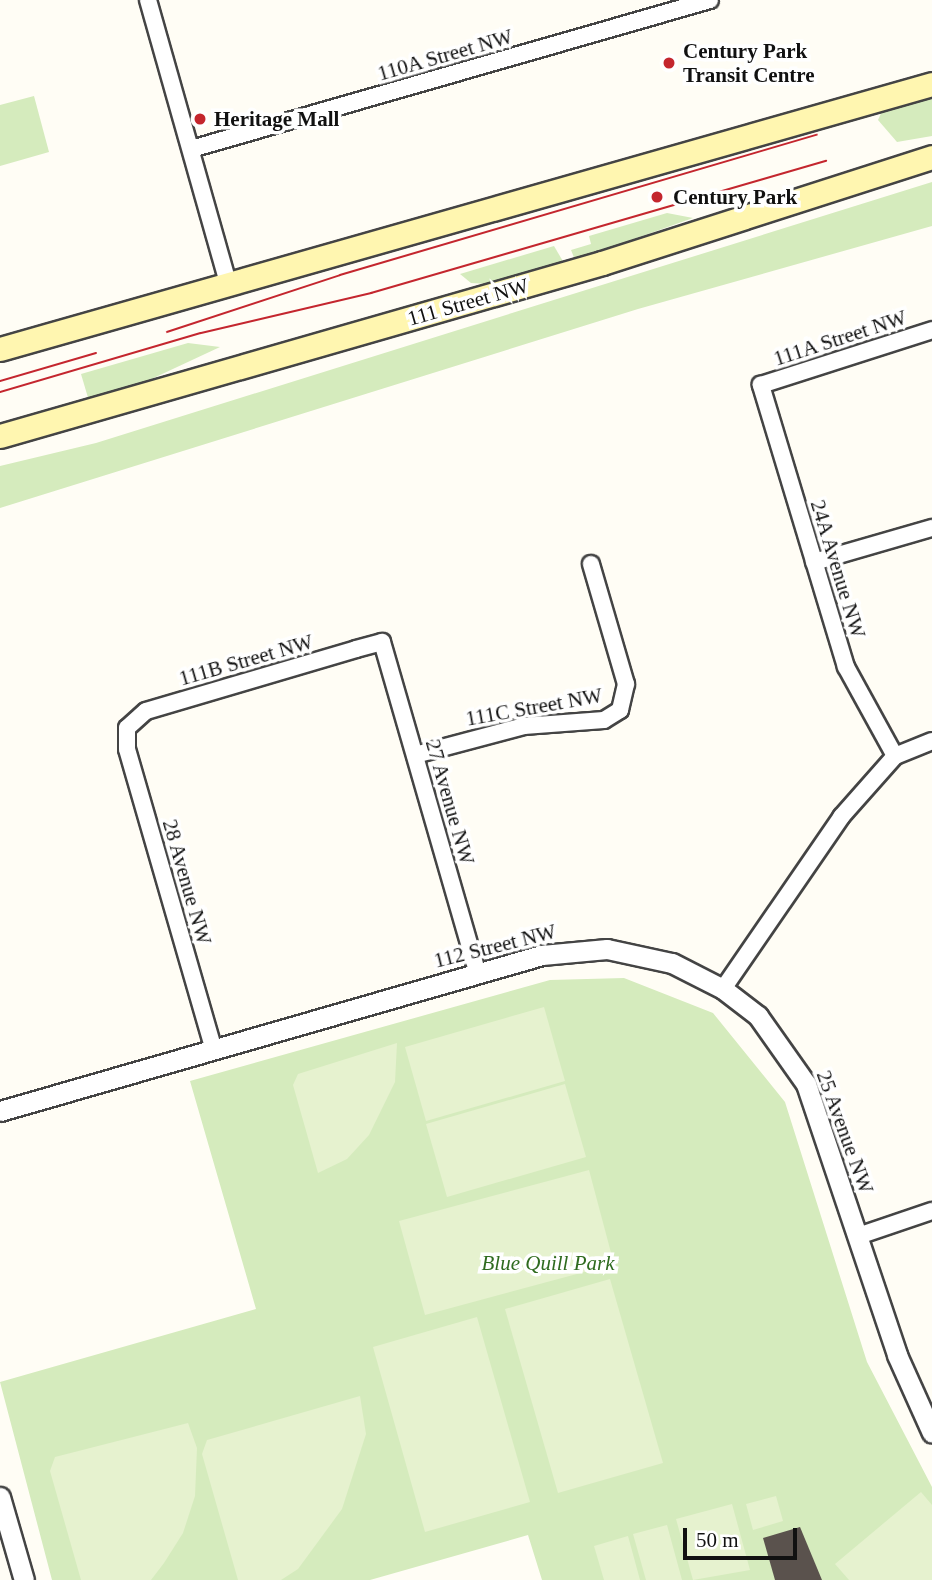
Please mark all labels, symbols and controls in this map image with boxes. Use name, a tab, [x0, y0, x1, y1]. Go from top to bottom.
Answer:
street label: 110A Street NW	[374, 24, 516, 86]
place label: Century Park Transit Centre	[683, 38, 815, 88]
marker: Century Park Transit Centre	[661, 55, 677, 71]
place label: Heritage Mall	[214, 106, 339, 132]
marker: Heritage Mall	[192, 111, 208, 127]
place label: Century Park	[673, 184, 797, 210]
marker: Century Park	[647, 187, 667, 207]
street label: 111 Street NW	[405, 273, 531, 331]
street label: 111A Street NW	[770, 304, 910, 372]
street label: 24A Avenue NW	[805, 496, 871, 642]
street label: 111B Street NW	[176, 629, 316, 691]
street label: 111C Street NW	[464, 683, 604, 731]
street label: 27 Avenue NW	[420, 736, 480, 868]
street label: 28 Avenue NW	[157, 816, 217, 948]
street label: 112 Street NW	[431, 919, 559, 973]
street label: 25 Avenue NW	[811, 1067, 879, 1197]
park label: Blue Quill Park	[482, 1250, 614, 1276]
scale bar	[687, 1514, 801, 1558]
text: 50 m	[696, 1528, 739, 1552]

